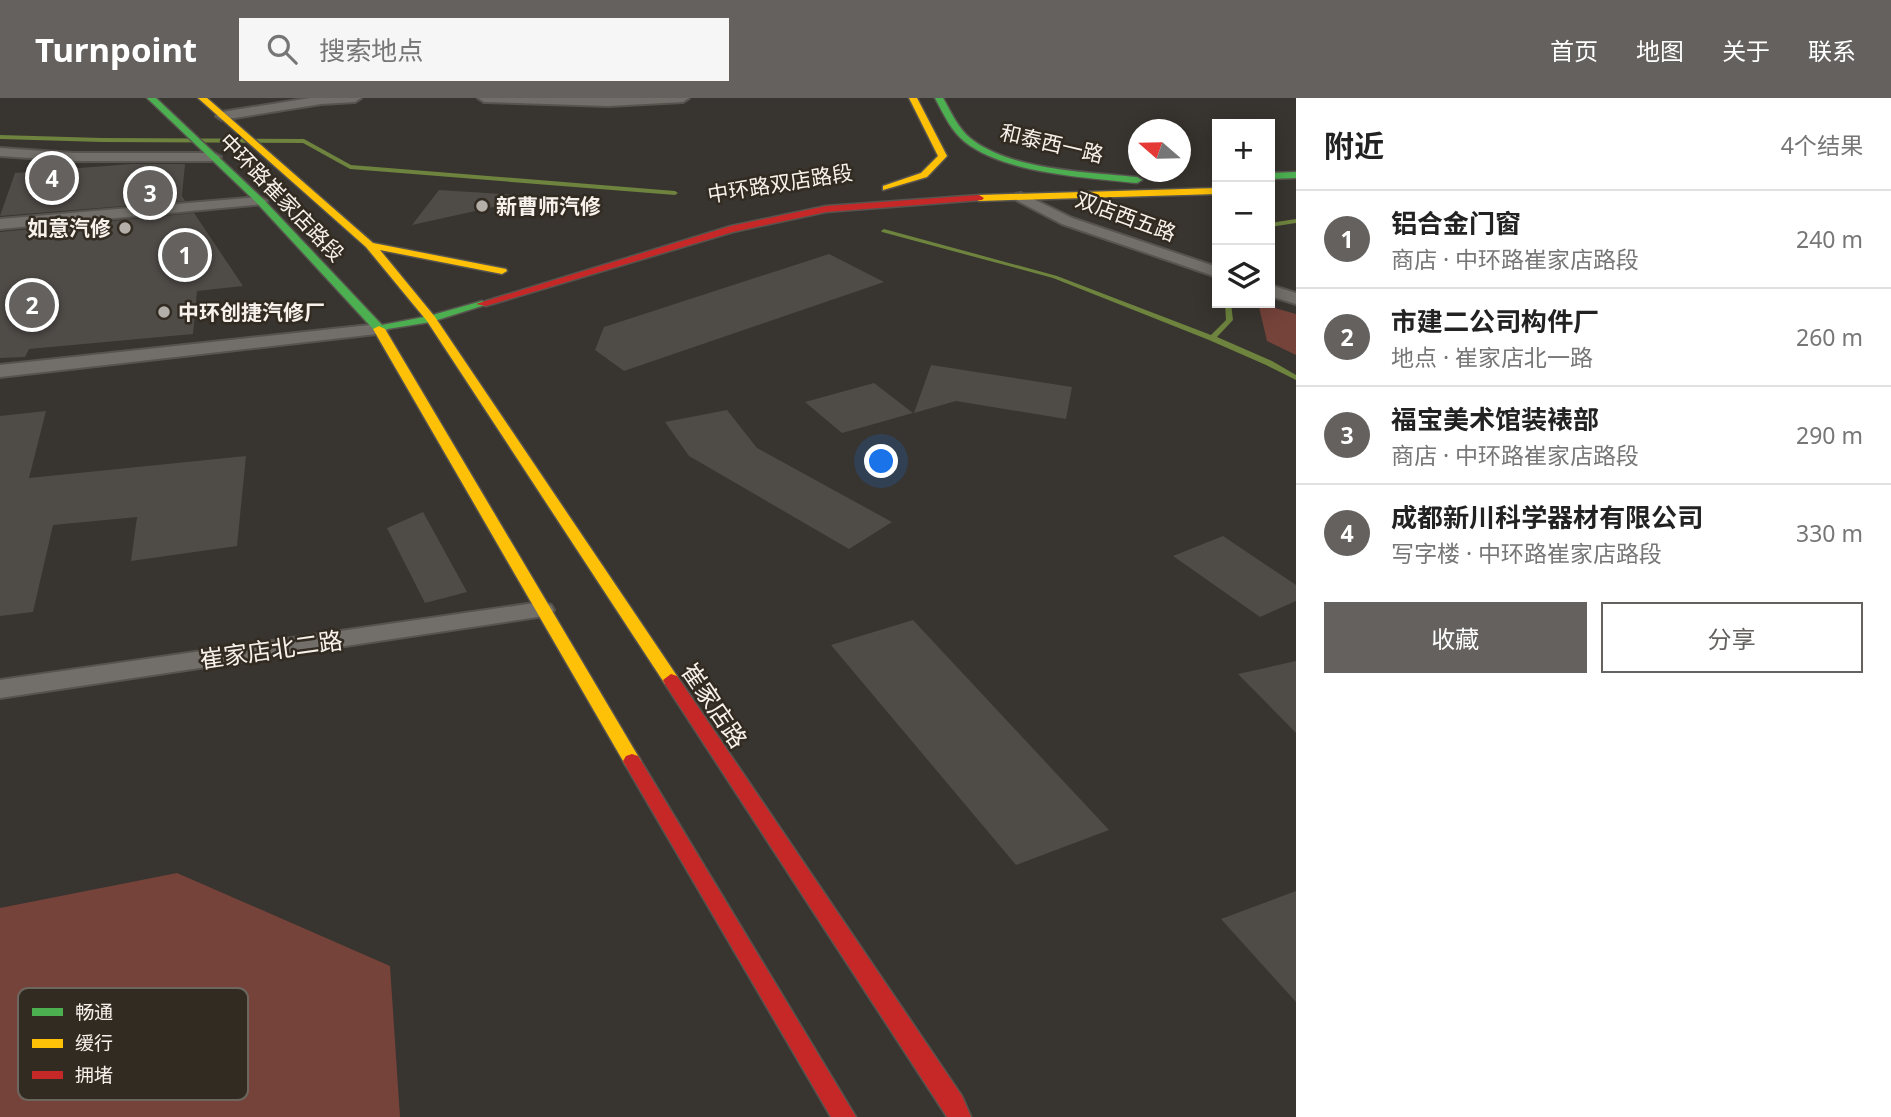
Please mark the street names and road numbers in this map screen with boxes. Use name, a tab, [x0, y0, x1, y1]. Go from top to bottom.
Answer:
street label: 和泰西一路	[998, 118, 1106, 168]
street label: 中环路崔家店路段	[214, 127, 350, 267]
street label: 中环路双店路段	[705, 158, 855, 208]
street label: 双店西五路	[1072, 185, 1180, 247]
street label: 崔家店北二路	[197, 623, 345, 675]
street label: 崔家店路	[674, 656, 756, 754]

